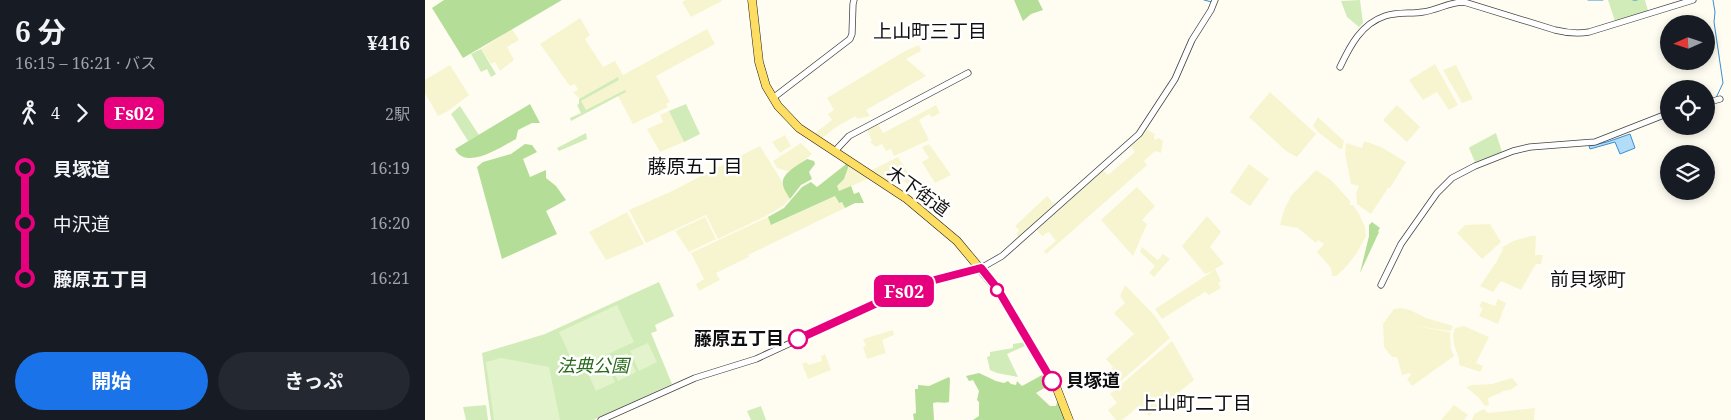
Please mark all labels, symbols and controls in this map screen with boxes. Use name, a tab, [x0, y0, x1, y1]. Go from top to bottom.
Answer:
text: 6 分	[15, 12, 66, 50]
north arrow	[1660, 15, 1715, 70]
map controls	[1660, 15, 1715, 200]
district label: 上山町三丁目	[873, 18, 987, 44]
text: ¥416	[367, 30, 410, 56]
text: 16:15 – 16:21 · バス	[15, 52, 156, 74]
button: locate	[1660, 80, 1715, 135]
icon: walk	[15, 99, 43, 127]
icon: forward	[68, 99, 96, 127]
text: Fs02	[114, 101, 154, 125]
text: 4	[51, 102, 60, 124]
text: 2駅	[385, 103, 410, 125]
button: layers	[1660, 145, 1715, 200]
district label: 藤原五丁目	[647, 153, 743, 179]
text: 貝塚道	[53, 156, 110, 182]
text: 16:19	[370, 157, 410, 179]
street label: 木下街道	[882, 159, 955, 221]
text: 中沢道	[53, 211, 110, 237]
text: 16:20	[370, 212, 410, 234]
text: 藤原五丁目	[53, 266, 148, 292]
district label: 前貝塚町	[1550, 266, 1626, 292]
text: 16:21	[370, 267, 410, 289]
line badge: Fs02	[869, 275, 939, 307]
text: Fs02	[884, 279, 924, 303]
unlabelled marker	[990, 283, 1004, 297]
place label: 藤原五丁目	[694, 326, 784, 350]
marker: 藤原五丁目	[788, 329, 808, 349]
button: 開始	[15, 352, 208, 410]
button: きっぷ	[218, 352, 410, 410]
park label: 法典公園	[557, 353, 632, 377]
place label: 貝塚道	[1066, 368, 1120, 392]
marker: 貝塚道	[1042, 371, 1062, 391]
district label: 上山町二丁目	[1138, 390, 1252, 416]

